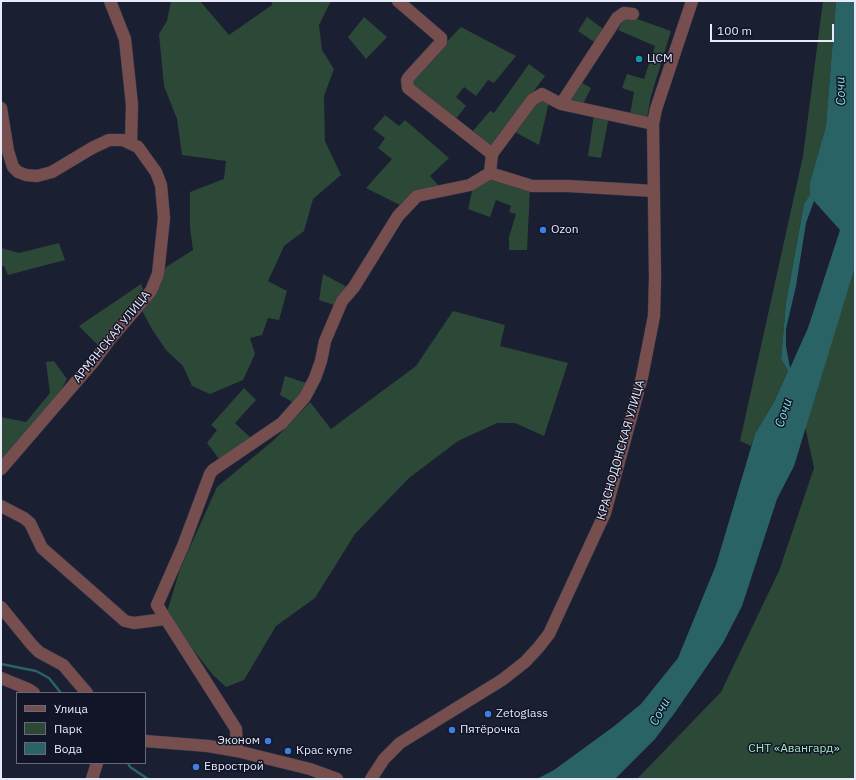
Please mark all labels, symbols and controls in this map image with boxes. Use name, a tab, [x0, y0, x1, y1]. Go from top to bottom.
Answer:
scale bar	[712, 16, 836, 42]
text: 100 m	[717, 23, 752, 38]
place label: ЦСМ	[647, 52, 673, 66]
marker: ЦСМ	[634, 54, 644, 64]
water label: Сочи	[833, 76, 849, 106]
place label: Ozon	[551, 223, 578, 237]
marker: Ozon	[538, 225, 548, 235]
street label: АРМЯНСКАЯ УЛИЦА	[70, 288, 154, 386]
street label: КРАСНОДОНСКАЯ УЛИЦА	[594, 378, 648, 522]
water label: Сочи	[772, 397, 796, 429]
legend	[16, 692, 146, 764]
water label: Сочи	[646, 696, 674, 728]
text: Улица	[54, 701, 88, 716]
place label: Zetoglass	[496, 707, 548, 721]
marker: Zetoglass	[483, 709, 493, 719]
text: Парк	[54, 721, 82, 736]
place label: Пятёрочка	[460, 723, 520, 737]
marker: Пятёрочка	[447, 725, 457, 735]
place label: Эконом	[217, 734, 260, 748]
marker: Эконом	[263, 736, 273, 746]
text: Вода	[54, 741, 82, 756]
park label: СНТ «Авангард»	[748, 742, 840, 756]
place label: Крас купе	[296, 744, 352, 758]
marker: Крас купе	[283, 746, 293, 756]
place label: Еврострой	[204, 760, 264, 774]
marker: Еврострой	[191, 762, 201, 772]

